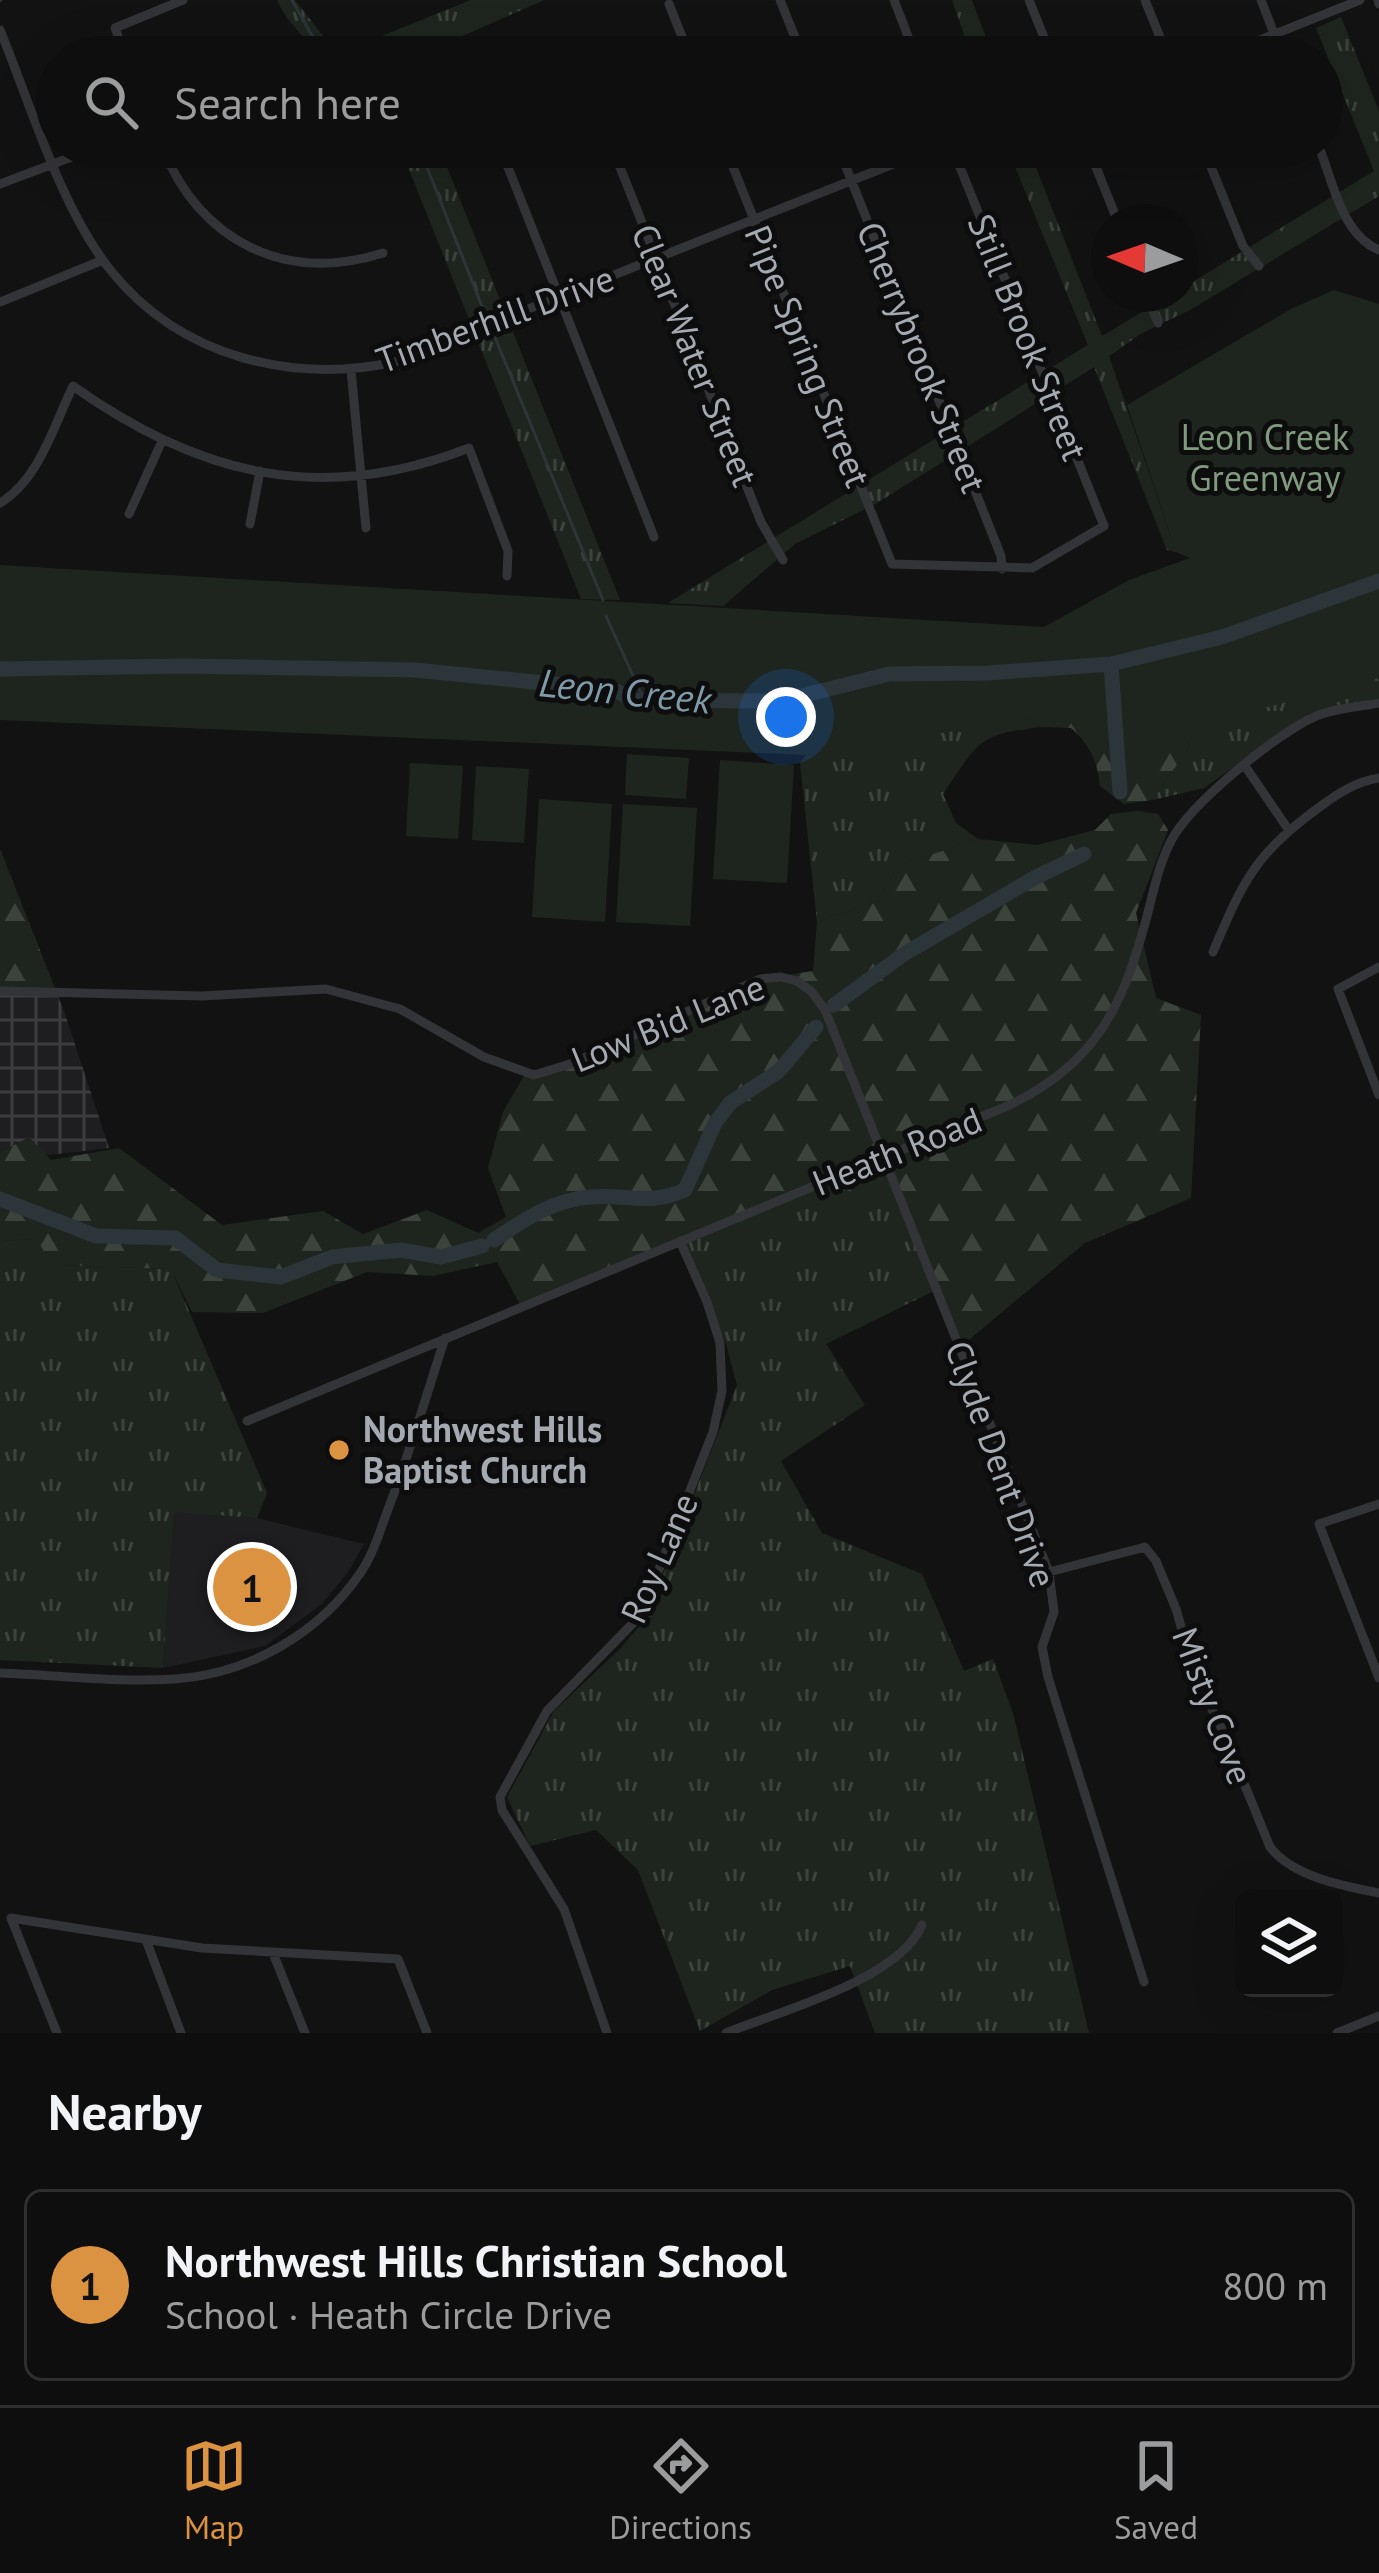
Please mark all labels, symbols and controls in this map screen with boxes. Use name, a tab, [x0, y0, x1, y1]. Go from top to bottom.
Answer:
search box	[36, 36, 1343, 168]
icon: search	[78, 69, 144, 135]
text: Search here	[174, 73, 401, 131]
north arrow	[1091, 204, 1199, 312]
street label: Still Brook Street	[958, 207, 1099, 467]
street label: Cherrybrook Street	[847, 215, 998, 499]
street label: Clear Water Street	[622, 217, 769, 493]
street label: Pipe Spring Street	[735, 218, 882, 494]
street label: Timberhill Drive	[370, 254, 620, 383]
park label: Leon Creek Greenway	[1181, 413, 1349, 501]
water label: Leon Creek	[537, 656, 715, 725]
your location	[756, 687, 816, 747]
street label: Low Bid Lane	[564, 963, 771, 1083]
street label: Heath Road	[805, 1095, 988, 1206]
street label: Clyde Dent Drive	[935, 1334, 1068, 1594]
place label: Northwest Hills Baptist Church	[363, 1405, 602, 1493]
marker: Northwest Hills Baptist Church	[326, 1437, 352, 1463]
street label: Roy Lane	[609, 1485, 708, 1630]
pin: 1	[213, 1542, 291, 1632]
street label: Misty Cove	[1162, 1621, 1265, 1791]
map controls	[1235, 1889, 1343, 1997]
button: layers	[1235, 1889, 1343, 1997]
text: Nearby	[48, 2078, 202, 2144]
text: Northwest Hills Christian School	[165, 2231, 787, 2289]
text: 1	[79, 2260, 101, 2311]
text: 800 m	[1222, 2260, 1328, 2311]
text: School · Heath Circle Drive	[165, 2289, 612, 2340]
tab: Map	[181, 2433, 247, 2548]
tab: Directions	[609, 2433, 752, 2548]
tab: Saved	[1114, 2433, 1198, 2548]

